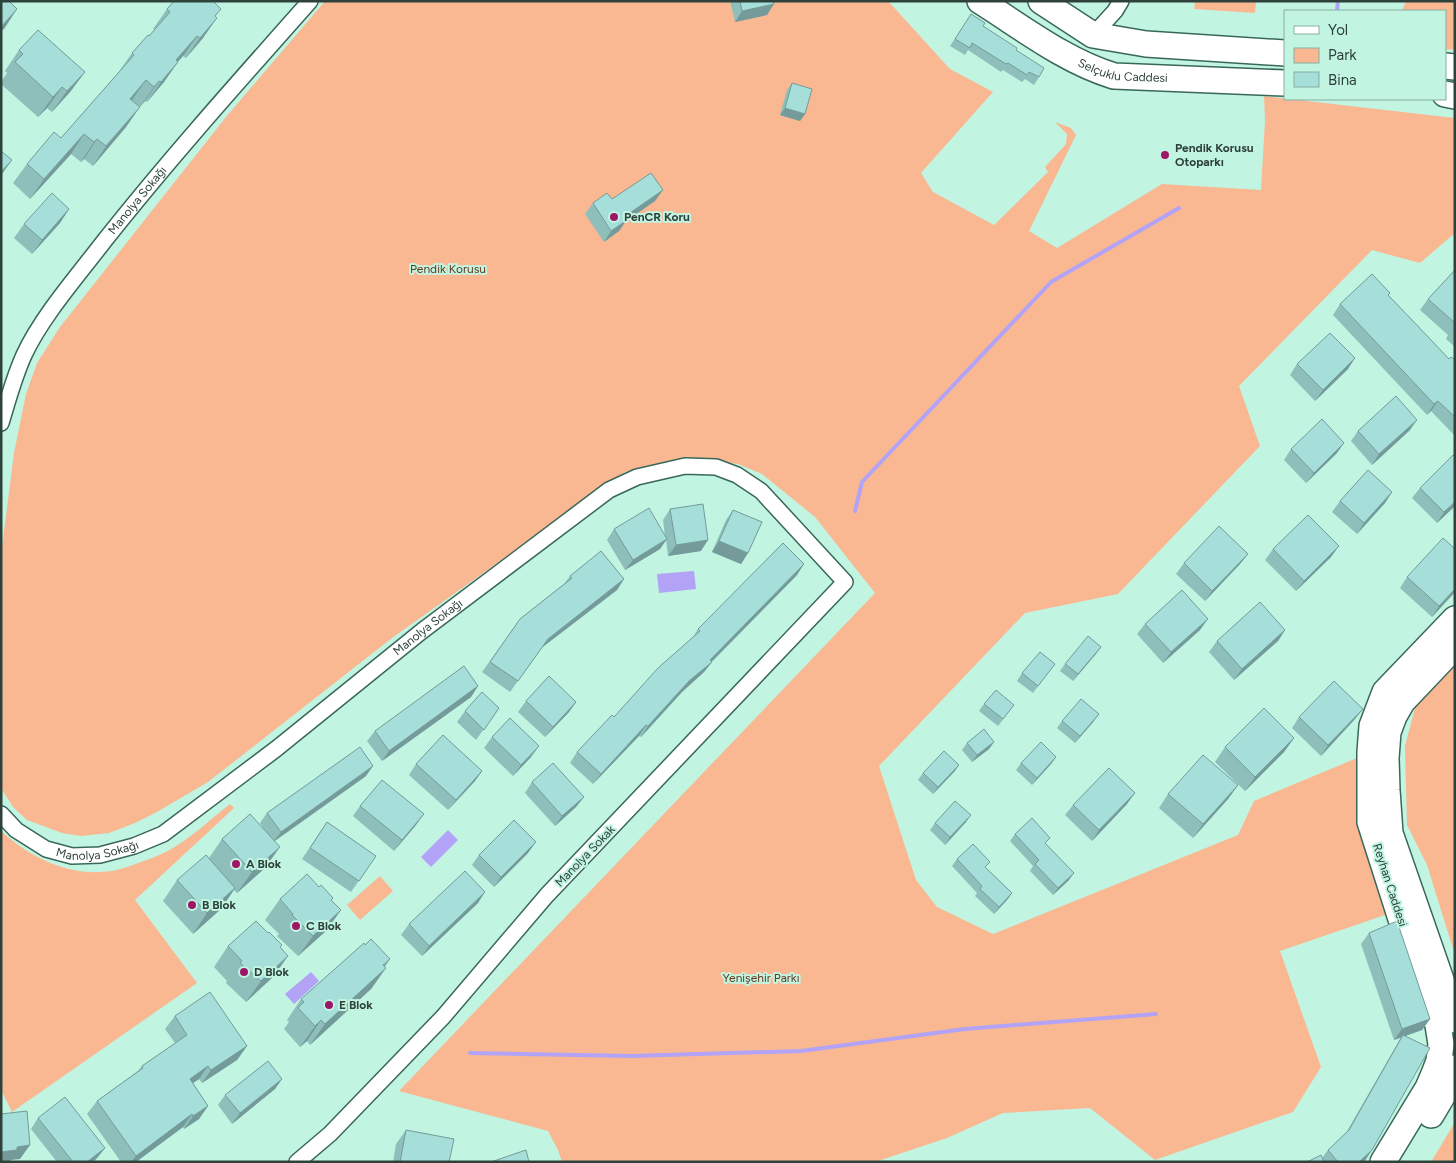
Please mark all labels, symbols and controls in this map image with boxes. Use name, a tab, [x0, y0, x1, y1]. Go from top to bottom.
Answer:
legend	[1284, 10, 1446, 100]
text: Yol	[1328, 21, 1348, 39]
text: Park	[1328, 46, 1357, 64]
street label: Selçuklu Caddesi	[1076, 56, 1168, 85]
text: Bina	[1328, 71, 1357, 89]
place label: Pendik Korusu Otoparkı	[1175, 141, 1254, 169]
marker: Pendik Korusu Otoparkı	[1159, 149, 1171, 161]
street label: Manolya Sokağı	[105, 163, 169, 237]
place label: PenCR Koru	[624, 210, 690, 224]
marker: PenCR Koru	[608, 211, 620, 223]
park label: Pendik Korusu	[410, 262, 486, 276]
street label: Manolya Sokağı	[390, 596, 465, 658]
street label: Manolya Sokak	[552, 822, 618, 890]
street label: Manolya Sokağı	[54, 838, 141, 863]
street label: Reyhan Caddesi	[1370, 842, 1410, 928]
place label: A Blok	[246, 857, 282, 871]
marker: A Blok	[230, 858, 242, 870]
place label: B Blok	[202, 898, 236, 912]
marker: B Blok	[186, 899, 198, 911]
place label: C Blok	[306, 919, 342, 933]
marker: C Blok	[290, 920, 302, 932]
place label: D Blok	[254, 965, 290, 979]
marker: D Blok	[238, 966, 250, 978]
park label: Yenişehir Parkı	[723, 971, 799, 985]
place label: E Blok	[339, 998, 373, 1012]
marker: E Blok	[323, 999, 335, 1011]

